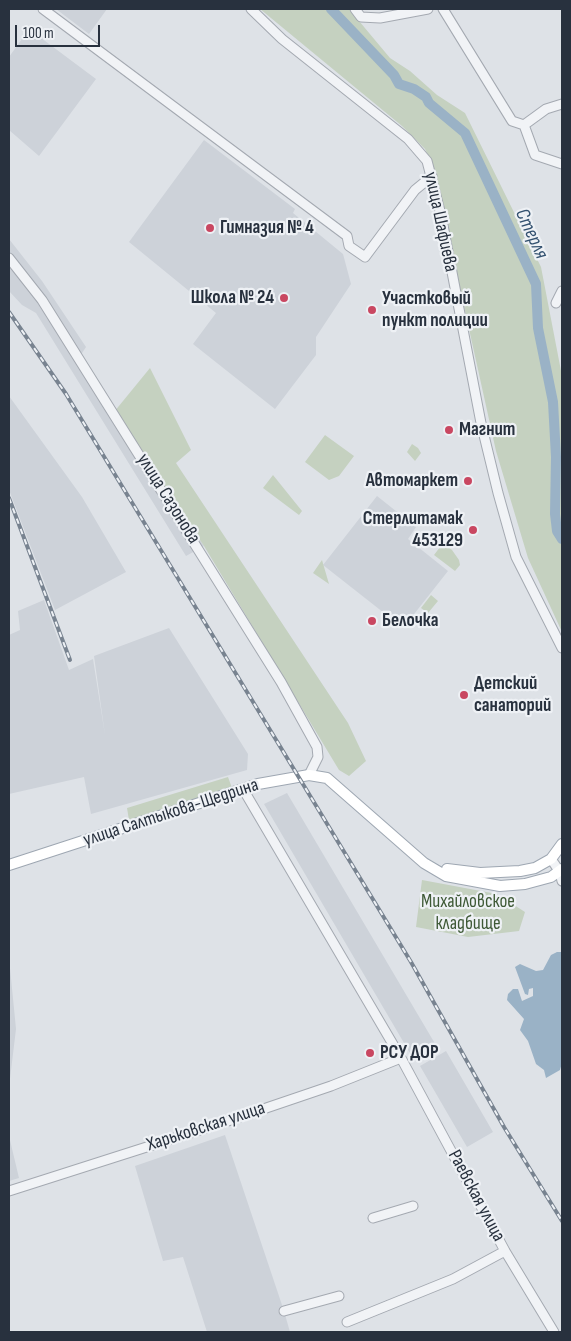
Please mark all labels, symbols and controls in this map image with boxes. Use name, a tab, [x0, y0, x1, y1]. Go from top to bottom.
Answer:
scale bar	[18, 15, 102, 47]
text: 100 m	[23, 24, 54, 43]
street label: улица Шафиева	[418, 170, 462, 274]
water label: Стерля	[509, 205, 553, 263]
place label: Гимназия № 4	[220, 217, 314, 239]
marker: Гимназия № 4	[204, 222, 216, 234]
place label: Школа № 24	[191, 287, 274, 309]
place label: Участковый пункт полиции	[382, 288, 488, 332]
marker: Школа № 24	[278, 292, 290, 304]
marker: Участковый пункт полиции	[366, 304, 378, 316]
place label: Магнит	[459, 419, 515, 441]
marker: Магнит	[443, 424, 455, 436]
street label: улица Сазонова	[131, 450, 205, 548]
place label: Автомаркет	[366, 470, 458, 492]
marker: Автомаркет	[462, 475, 474, 487]
place label: Стерлитамак 453129	[363, 508, 463, 552]
marker: Стерлитамак 453129	[467, 524, 479, 536]
place label: Белочка	[382, 610, 438, 632]
marker: Белочка	[366, 615, 378, 627]
place label: Детский санаторий	[474, 673, 551, 717]
marker: Детский санаторий	[458, 689, 470, 701]
street label: улица Салтыкова-Щедрина	[81, 774, 261, 852]
park label: Михайловское кладбище	[421, 891, 515, 935]
place label: РСУ ДОР	[380, 1042, 439, 1064]
marker: РСУ ДОР	[364, 1047, 376, 1059]
street label: Харьковская улица	[144, 1097, 268, 1157]
street label: Раевская улица	[442, 1146, 510, 1246]

